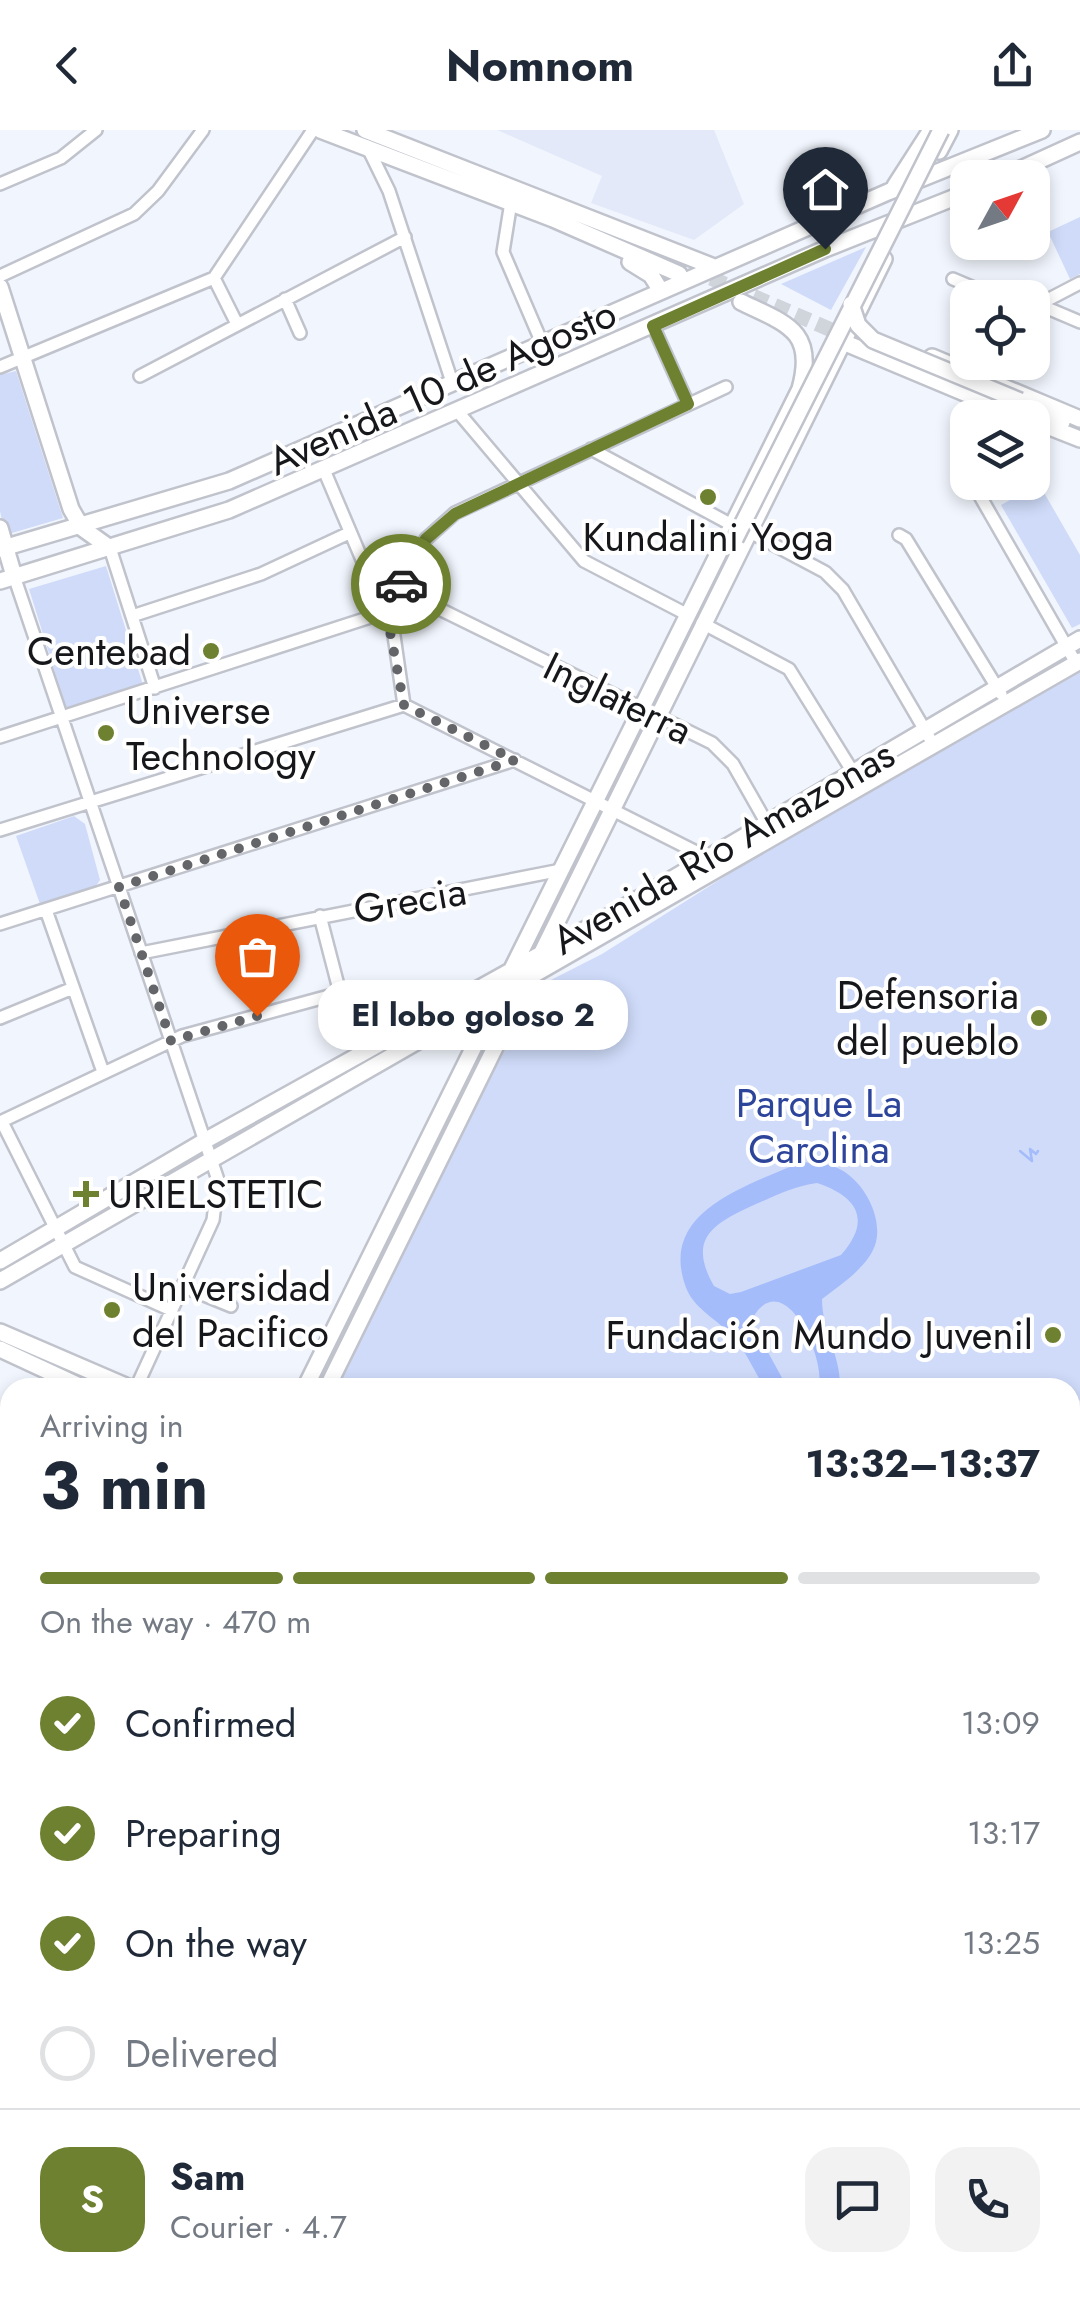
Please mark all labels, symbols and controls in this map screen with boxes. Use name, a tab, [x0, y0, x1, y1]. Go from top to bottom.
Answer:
text: Nomnom	[446, 33, 634, 98]
icon: back	[40, 38, 95, 93]
icon: share	[985, 38, 1040, 93]
pin	[783, 147, 868, 250]
north arrow	[950, 160, 1050, 260]
map controls	[950, 160, 1050, 500]
icon: home	[798, 162, 853, 217]
button: locate	[950, 280, 1050, 380]
street label: Avenida 10 de Agosto	[259, 284, 625, 490]
button: layers	[950, 400, 1050, 500]
marker: Kundalini Yoga	[697, 486, 719, 508]
place label: Kundalini Yoga	[583, 508, 833, 566]
courier	[351, 534, 451, 634]
icon: car	[374, 557, 429, 612]
place label: Centebad	[27, 622, 191, 680]
street label: Inglaterra	[534, 637, 702, 759]
marker: Centebad	[200, 640, 222, 662]
place label: Universe Technology	[126, 681, 316, 785]
marker: Universe Technology	[95, 722, 117, 744]
street label: Avenida Río Amazonas	[541, 725, 905, 969]
street label: Grecia	[349, 862, 471, 938]
pin	[215, 914, 300, 1017]
icon: bag	[230, 929, 285, 984]
place label: Defensoria del pueblo	[836, 966, 1019, 1070]
callout: El lobo goloso 2	[317, 981, 627, 1051]
text: El lobo goloso 2	[351, 992, 595, 1038]
marker: Defensoria del pueblo	[1028, 1007, 1050, 1029]
park label: Parque La Carolina	[736, 1074, 902, 1178]
place label: URIELSTETIC	[108, 1165, 324, 1223]
marker: URIELSTETIC	[73, 1181, 99, 1207]
place label: Universidad del Pacifico	[132, 1258, 331, 1362]
marker: Universidad del Pacifico	[101, 1299, 123, 1321]
place label: Fundación Mundo Juvenil	[606, 1306, 1033, 1364]
marker: Fundación Mundo Juvenil	[1042, 1324, 1064, 1346]
text: Arriving in	[40, 1403, 184, 1449]
text: 13:32–13:37	[805, 1436, 1040, 1491]
text: 3 min	[40, 1439, 208, 1533]
text: On the way · 470 m	[40, 1599, 311, 1645]
icon: check	[40, 1696, 95, 1751]
text: Confirmed	[125, 1696, 296, 1751]
text: 13:09	[961, 1700, 1040, 1746]
icon: check	[40, 1806, 95, 1861]
text: Preparing	[125, 1806, 282, 1861]
text: 13:17	[967, 1810, 1040, 1856]
icon: check	[40, 1916, 95, 1971]
text: On the way	[125, 1916, 307, 1971]
text: 13:25	[962, 1920, 1040, 1966]
text: Delivered	[125, 2026, 278, 2081]
button: chat	[805, 2147, 910, 2252]
button: phone	[935, 2147, 1040, 2252]
text: Sam	[170, 2149, 245, 2204]
text: S	[81, 2172, 104, 2227]
text: Courier · 4.7	[170, 2204, 347, 2250]

